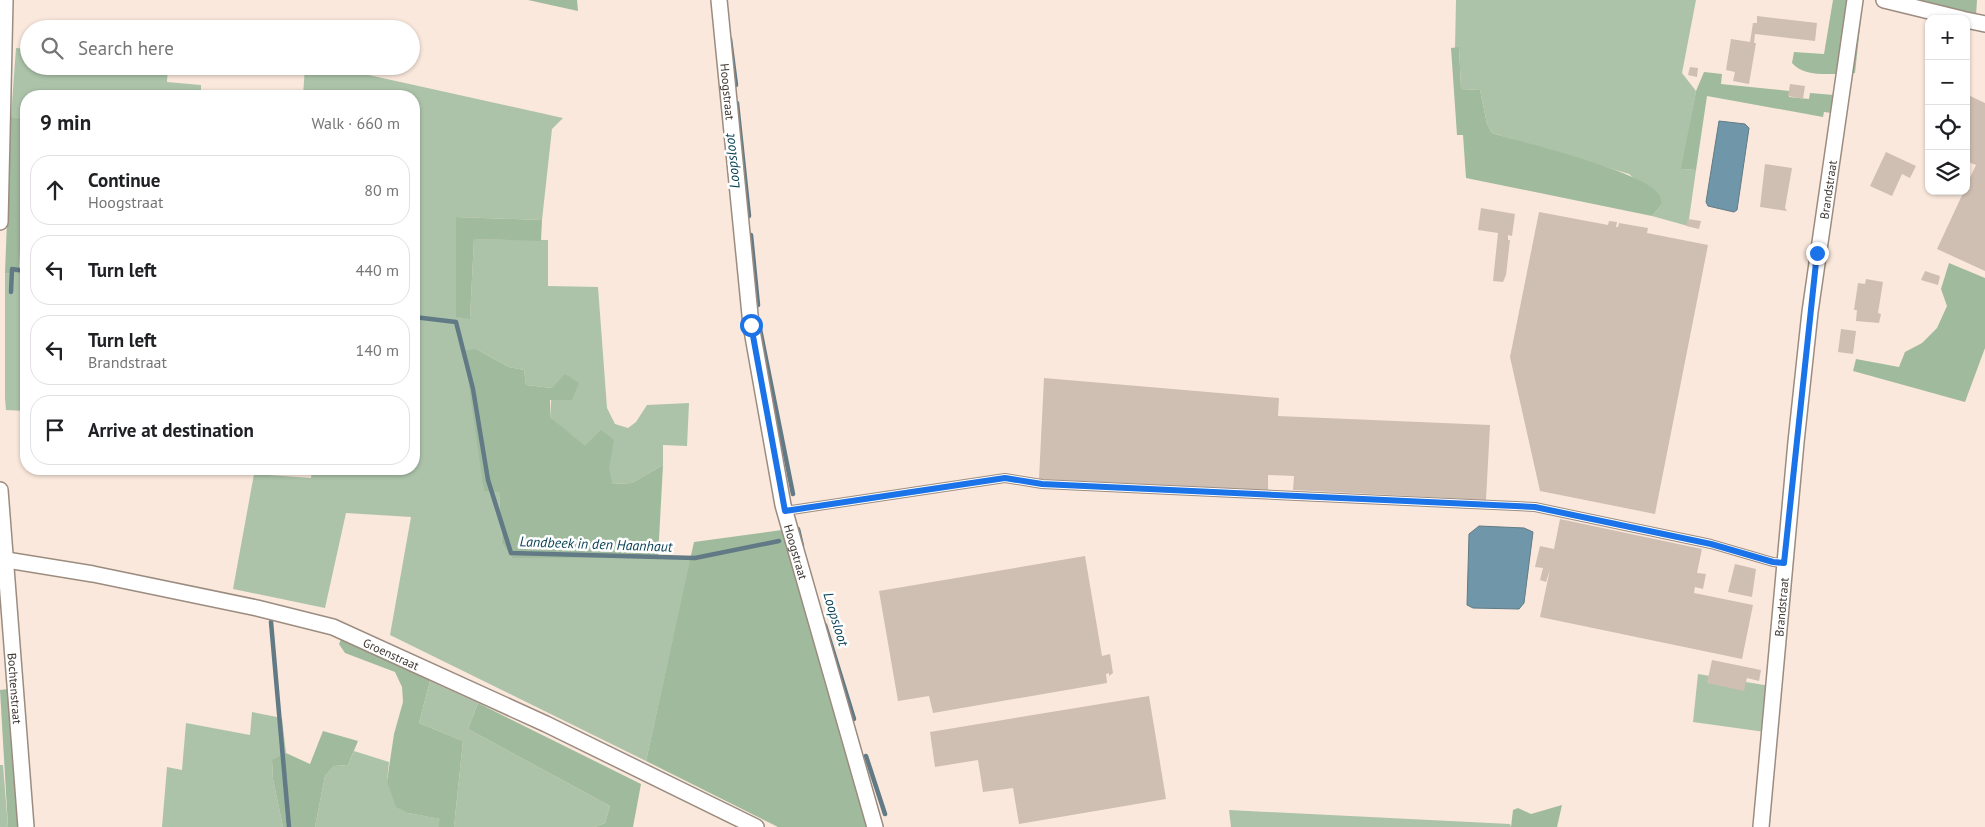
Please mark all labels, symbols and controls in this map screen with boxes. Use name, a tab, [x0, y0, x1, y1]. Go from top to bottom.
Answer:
map controls	[1925, 15, 1970, 195]
button: +	[1925, 15, 1970, 60]
search box	[20, 20, 420, 75]
icon: search	[38, 34, 66, 62]
text: Search here	[78, 36, 174, 60]
button: −	[1925, 60, 1970, 105]
street label: Hoogstraat	[718, 63, 738, 120]
button: locate	[1925, 105, 1970, 150]
text: 9 min	[40, 109, 91, 136]
text: Walk · 660 m	[311, 113, 400, 133]
water label: Loopsloot	[720, 132, 744, 189]
button: layers	[1925, 150, 1970, 195]
street label: Brandstraat	[1816, 159, 1839, 220]
text: Continue	[88, 168, 160, 192]
icon: ahead	[41, 176, 69, 204]
text: 80 m	[364, 180, 399, 200]
text: Hoogstraat	[88, 192, 163, 212]
route end	[1806, 242, 1829, 265]
icon: left	[41, 256, 69, 284]
text: Turn left	[88, 258, 157, 282]
text: 440 m	[356, 260, 399, 280]
route start	[740, 314, 763, 337]
text: Turn left	[88, 328, 157, 352]
icon: left	[41, 336, 69, 364]
text: 140 m	[356, 340, 399, 360]
text: Brandstraat	[88, 352, 167, 372]
icon: arrive	[41, 416, 69, 444]
text: Arrive at destination	[88, 418, 254, 442]
street label: Hoogstraat	[781, 522, 811, 581]
water label: Landbeek in den Haanhaut	[519, 532, 673, 556]
street label: Brandstraat	[1771, 577, 1791, 637]
water label: Loopsloot	[819, 590, 853, 649]
street label: Groenstraat	[361, 634, 422, 673]
street label: Bochtenstraat	[5, 652, 26, 725]

